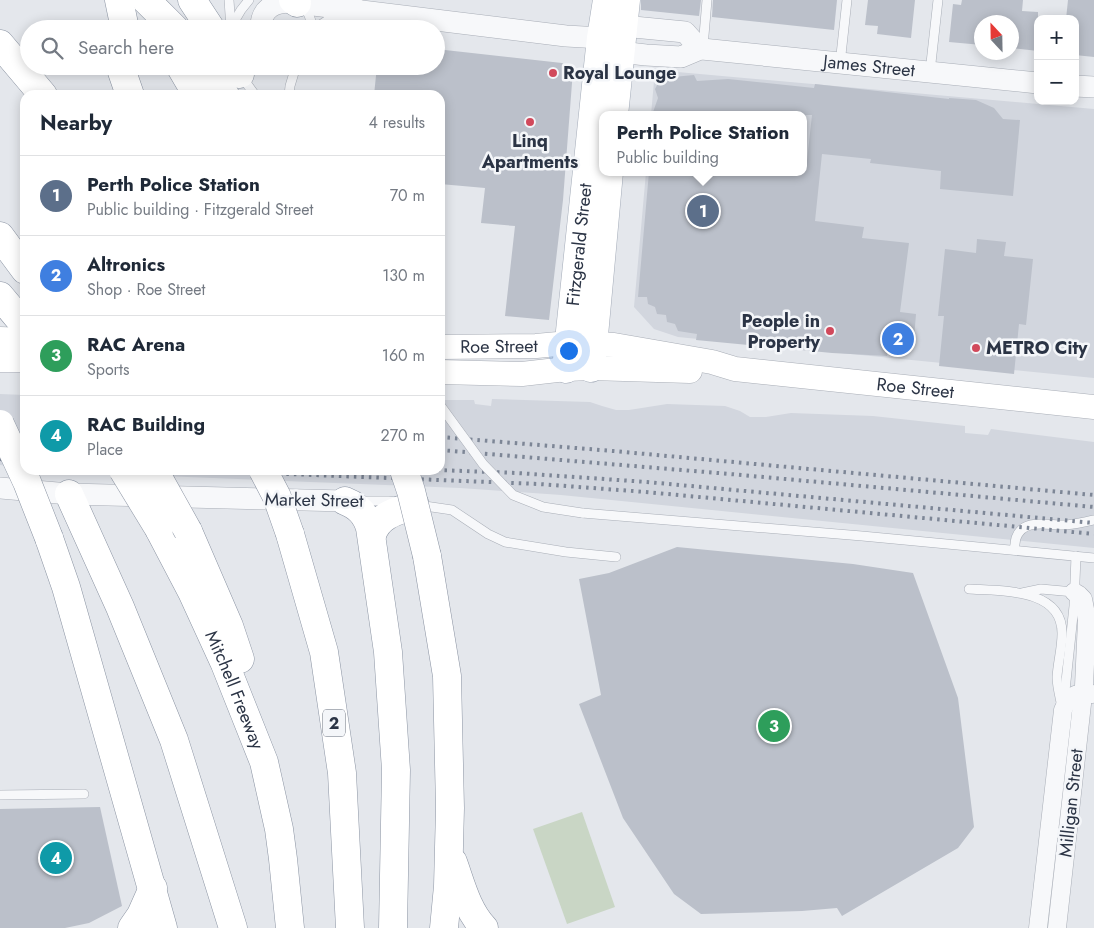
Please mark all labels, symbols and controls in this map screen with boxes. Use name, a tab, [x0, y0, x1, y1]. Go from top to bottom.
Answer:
north arrow	[974, 15, 1019, 60]
map controls	[1034, 15, 1079, 105]
button: +	[1034, 15, 1079, 60]
search box	[20, 20, 445, 75]
icon: search	[38, 34, 66, 62]
text: Search here	[78, 34, 174, 61]
street label: James Street	[820, 48, 917, 84]
place label: Royal Lounge	[563, 60, 676, 86]
button: −	[1034, 60, 1079, 105]
marker: Royal Lounge	[547, 67, 559, 79]
text: Nearby	[40, 108, 112, 138]
text: 4 results	[369, 111, 425, 134]
popup	[599, 111, 807, 176]
marker: Linq Apartments	[524, 116, 536, 128]
text: Perth Police Station	[617, 119, 789, 146]
place label: Linq Apartments	[481, 128, 578, 175]
text: Public building	[617, 146, 719, 169]
text: Perth Police Station	[87, 171, 260, 198]
street label: Fitzgerald Street	[560, 181, 599, 307]
text: 1	[52, 184, 60, 207]
text: 70 m	[390, 184, 425, 207]
pin: 1	[687, 192, 719, 230]
text: Public building · Fitzgerald Street	[87, 198, 313, 221]
text: Altronics	[87, 251, 165, 278]
text: 2	[51, 264, 61, 287]
text: 130 m	[382, 264, 425, 287]
text: Shop · Roe Street	[87, 278, 205, 301]
place label: People in Property	[741, 308, 821, 355]
pin: 2	[882, 320, 914, 358]
marker: People in Property	[824, 325, 836, 337]
text: RAC Arena	[87, 331, 185, 358]
street label: Roe Street	[460, 333, 539, 360]
place label: METRO City	[986, 335, 1088, 361]
your location	[556, 338, 582, 364]
marker: METRO City	[970, 342, 982, 354]
text: 3	[51, 344, 61, 367]
text: 160 m	[382, 344, 425, 367]
text: Sports	[87, 358, 129, 381]
street label: Roe Street	[875, 371, 956, 405]
text: RAC Building	[87, 411, 205, 438]
text: 4	[50, 424, 62, 447]
text: 270 m	[381, 424, 425, 447]
text: Place	[87, 438, 123, 461]
street label: Market Street	[264, 486, 364, 514]
street label: Mitchell Freeway	[198, 626, 271, 753]
pin: 3	[758, 707, 790, 745]
road number: 2	[323, 710, 345, 736]
street label: Milligan Street	[1052, 747, 1090, 859]
pin: 4	[40, 839, 72, 877]

